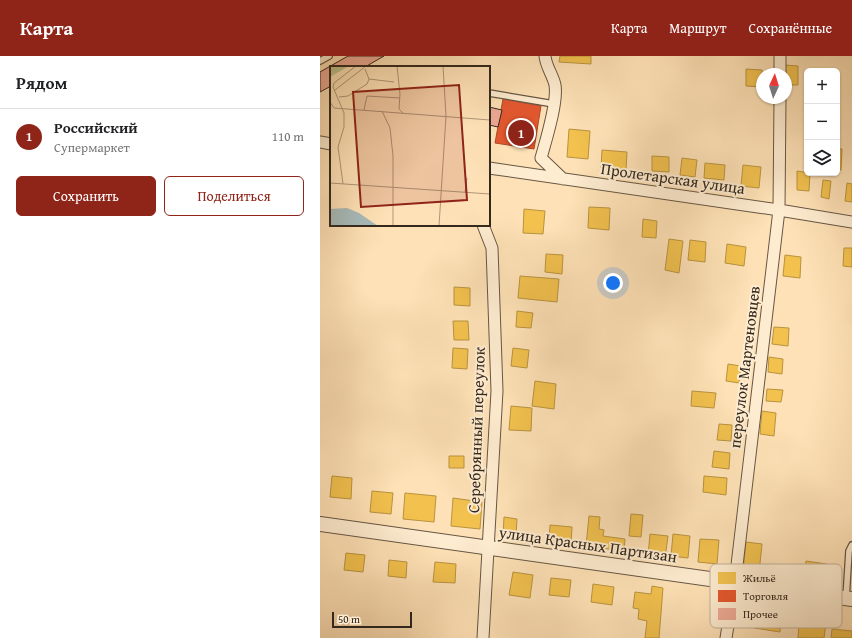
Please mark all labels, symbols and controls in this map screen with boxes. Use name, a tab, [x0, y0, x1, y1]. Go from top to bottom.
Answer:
text: Карта	[20, 14, 73, 42]
text: Карта	[611, 18, 647, 38]
text: Маршрут	[669, 18, 727, 38]
text: Сохранённые	[749, 18, 832, 38]
inset map	[330, 66, 490, 226]
north arrow	[756, 68, 792, 104]
map controls	[804, 68, 840, 176]
button: +	[804, 68, 840, 104]
text: Рядом	[16, 70, 67, 95]
button: −	[804, 104, 840, 140]
text: Российский	[54, 117, 138, 138]
pin: 1	[508, 118, 534, 148]
text: 1	[26, 127, 32, 146]
text: 110 m	[272, 127, 304, 146]
text: Супермаркет	[54, 138, 130, 157]
button: layers	[804, 140, 840, 176]
street label: Пролетарская улица	[599, 156, 747, 200]
button: Сохранить	[16, 176, 156, 216]
button: Поделиться	[164, 176, 304, 216]
your location	[603, 273, 623, 293]
street label: переулок Мартеновцев	[722, 284, 766, 450]
street label: Серебрянный переулок	[461, 346, 491, 513]
street label: улица Красных Партизан	[496, 519, 679, 568]
legend	[710, 564, 842, 628]
text: Жильё	[742, 570, 776, 586]
text: Торговля	[743, 588, 788, 604]
text: Прочее	[743, 606, 778, 622]
scale bar	[332, 610, 412, 629]
text: 50 m	[338, 611, 360, 627]

